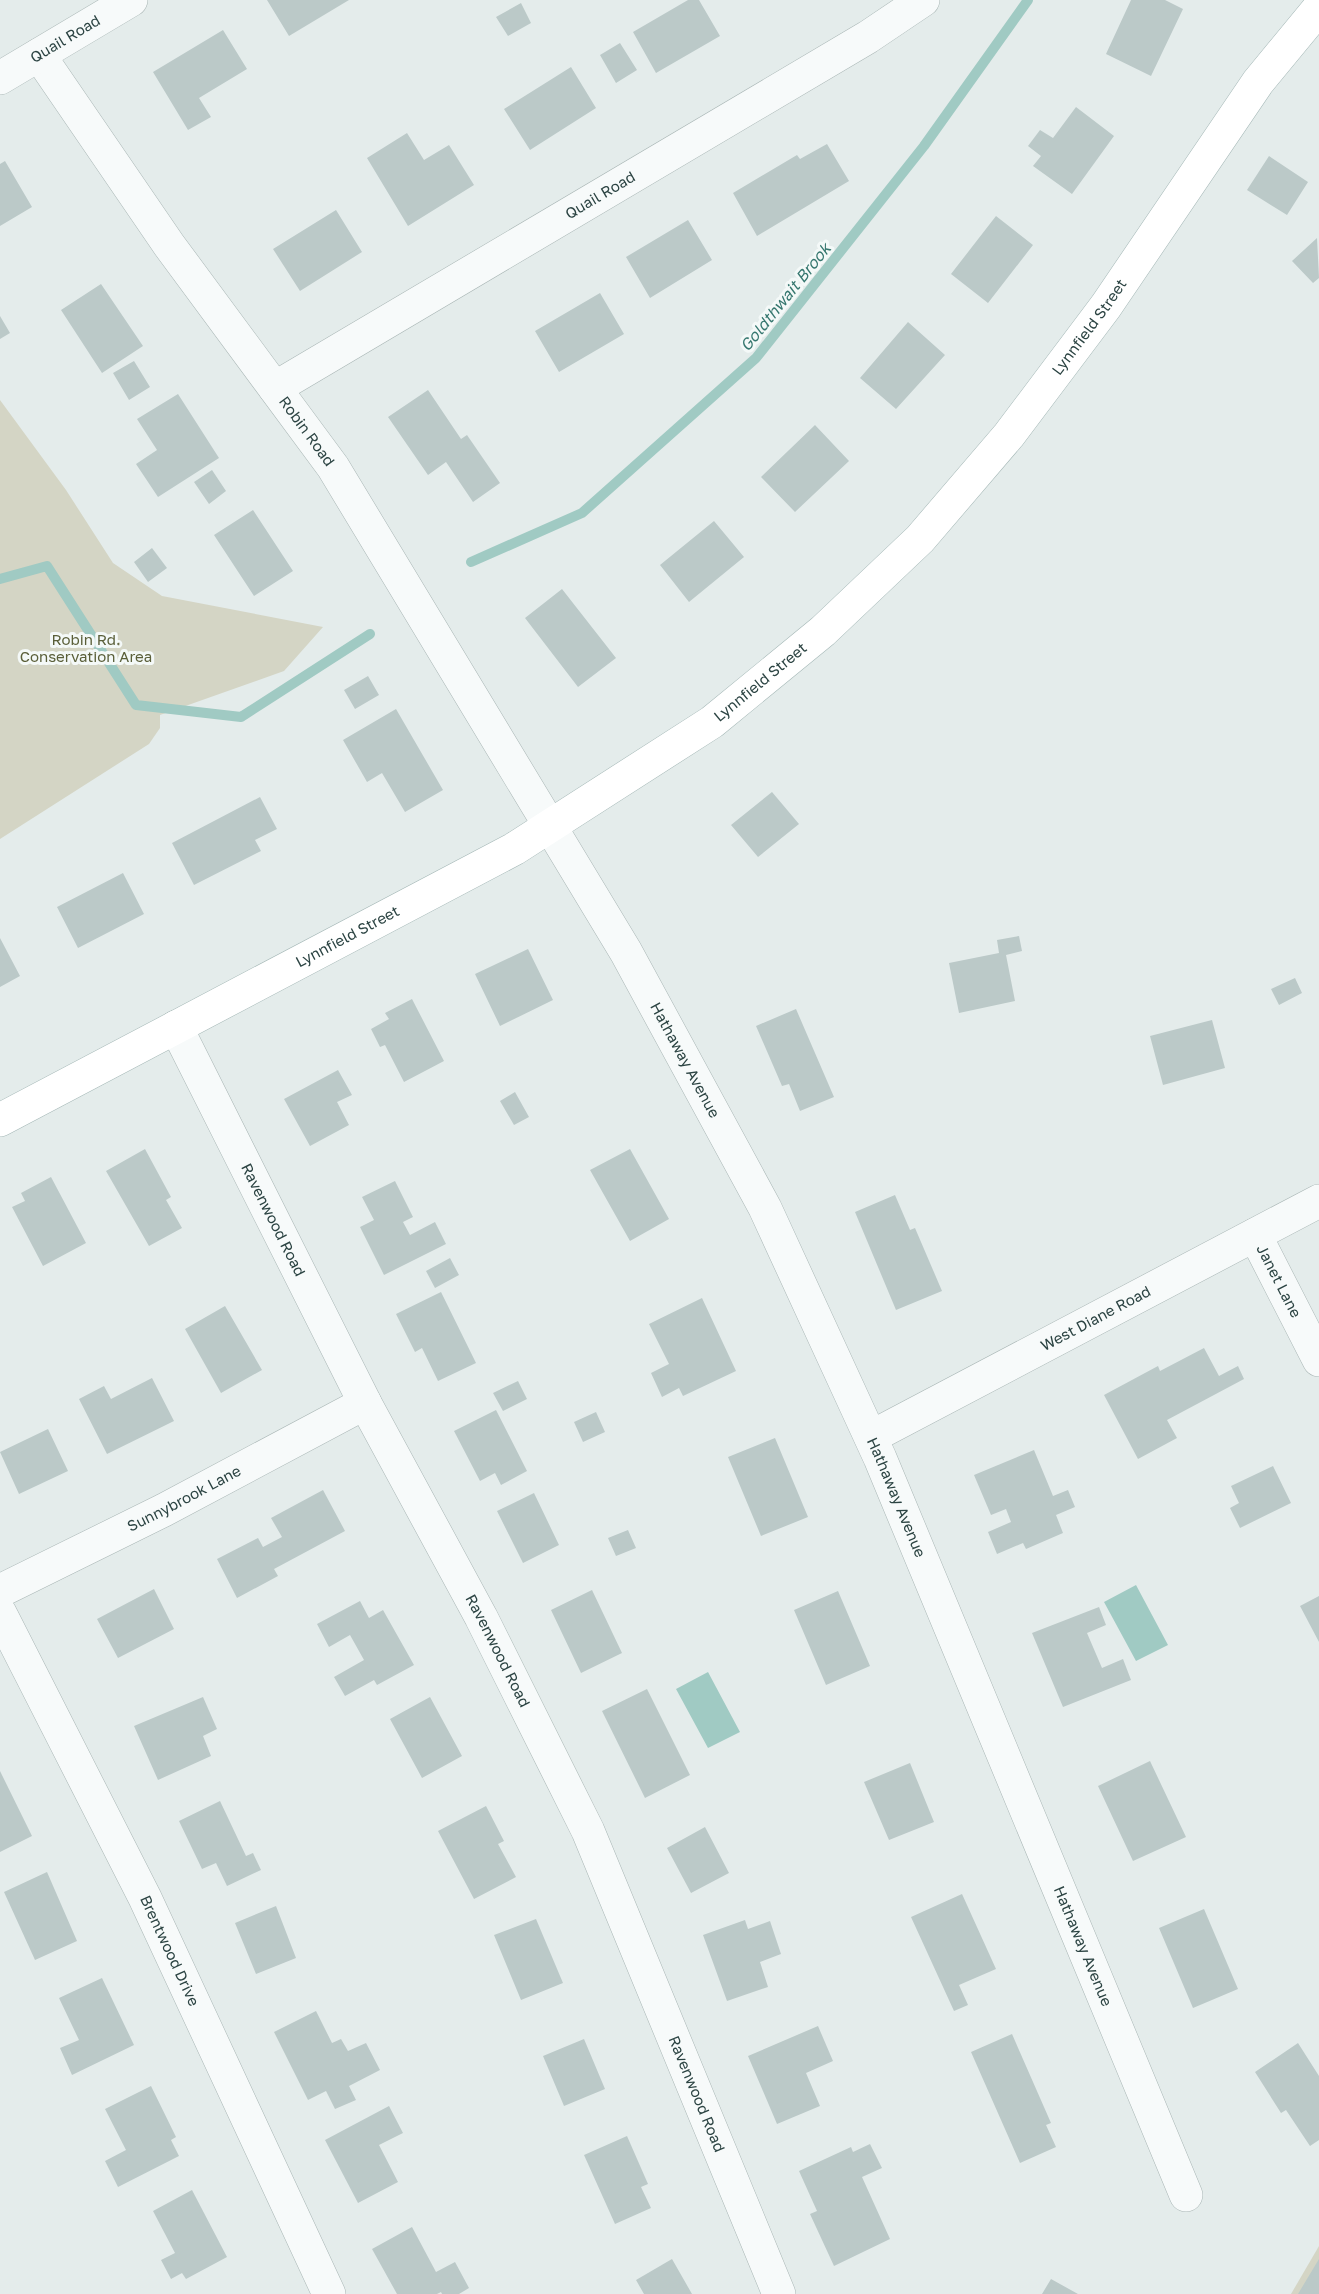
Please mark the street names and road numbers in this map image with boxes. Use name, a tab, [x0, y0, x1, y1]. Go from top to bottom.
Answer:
street label: Quail Road	[27, 11, 103, 66]
street label: Quail Road	[562, 167, 638, 222]
street label: Lynnfield Street	[1047, 275, 1130, 378]
street label: Robin Road	[276, 392, 339, 469]
street label: Lynnfield Street	[710, 638, 810, 725]
street label: Lynnfield Street	[292, 901, 402, 971]
street label: Hathaway Avenue	[647, 999, 724, 1121]
street label: Ravenwood Road	[238, 1160, 310, 1279]
street label: Janet Lane	[1253, 1241, 1306, 1321]
street label: West Diane Road	[1037, 1281, 1153, 1354]
street label: Hathaway Avenue	[864, 1434, 930, 1560]
street label: Sunnybrook Lane	[124, 1461, 244, 1535]
street label: Ravenwood Road	[462, 1591, 535, 1710]
street label: Hathaway Avenue	[1051, 1883, 1117, 2009]
street label: Brentwood Drive	[137, 1892, 204, 2009]
street label: Ravenwood Road	[665, 2033, 729, 2154]

